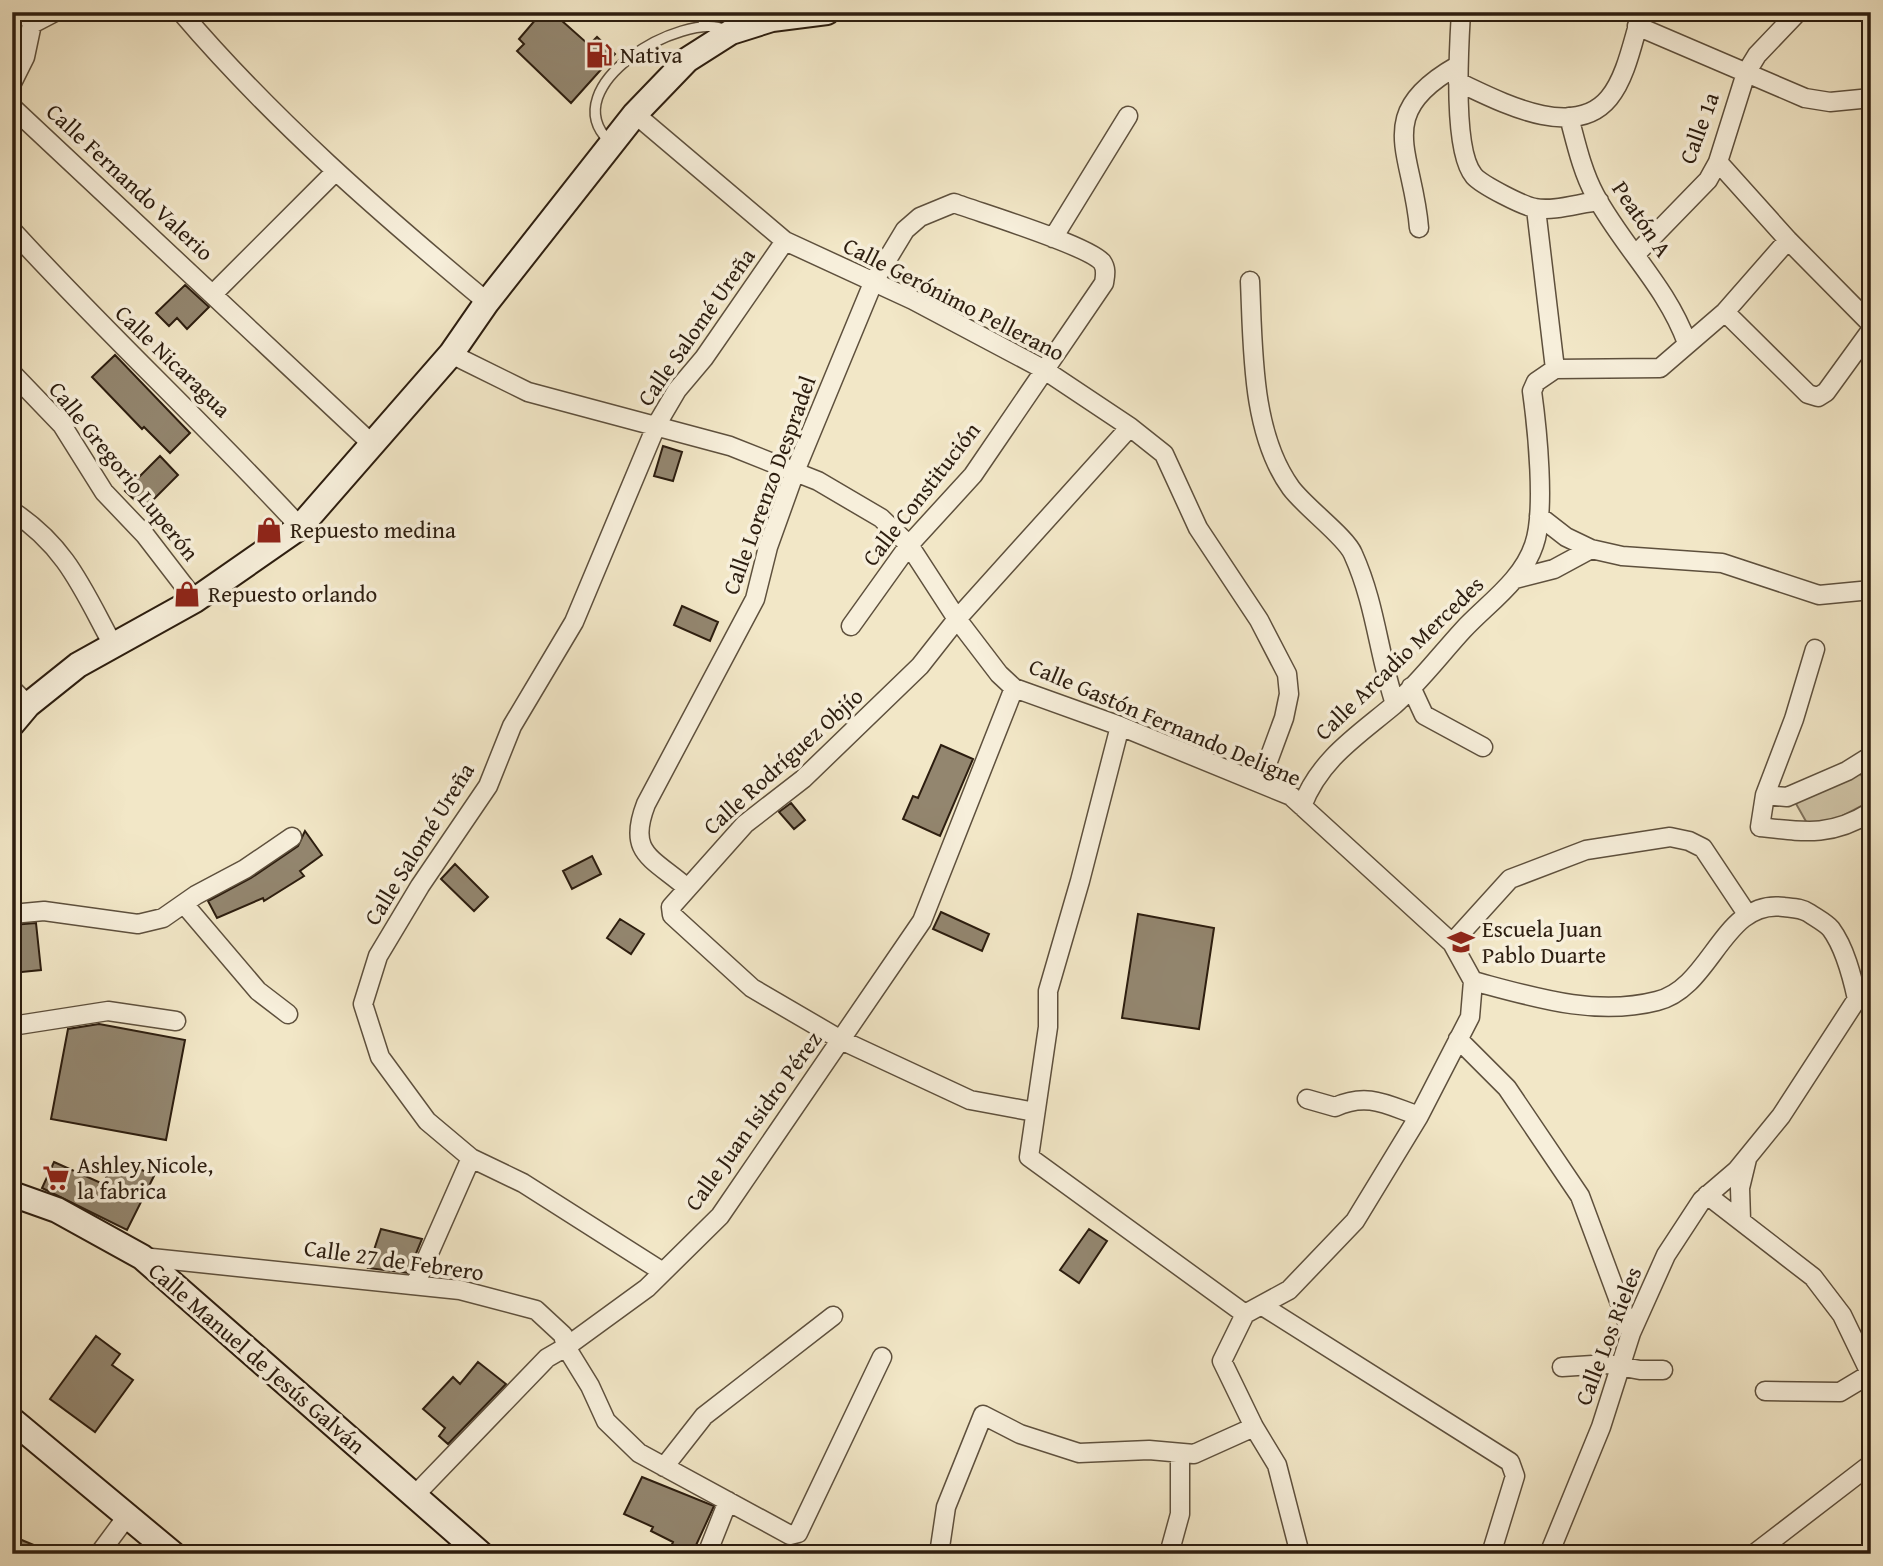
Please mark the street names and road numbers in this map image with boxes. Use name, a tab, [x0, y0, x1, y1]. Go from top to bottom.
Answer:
street label: Calle 1a	[1670, 87, 1727, 168]
street label: Calle Fernando Valerio	[39, 95, 221, 268]
street label: Peatón A	[1605, 174, 1680, 264]
street label: Calle Gerónimo Pellerano	[838, 228, 1071, 369]
street label: Calle Salomé Ureña	[629, 241, 763, 412]
street label: Calle Nicaragua	[108, 297, 239, 425]
street label: Calle Lorenzo Despradel	[714, 371, 823, 599]
street label: Calle Gregorio Luperón	[42, 374, 207, 568]
street label: Calle Constitución	[854, 415, 987, 573]
street label: Calle Arcadio Mercedes	[1307, 568, 1491, 747]
street label: Calle Gastón Fernando Deligne	[1024, 649, 1306, 794]
street label: Calle Rodríguez Objío	[695, 680, 870, 842]
street label: Calle Salomé Ureña	[355, 756, 482, 931]
street label: Calle Juan Isidro Pérez	[676, 1024, 829, 1217]
street label: Calle 27 de Febrero	[302, 1231, 486, 1288]
street label: Calle Manuel de Jesús Galván	[142, 1254, 373, 1461]
street label: Calle Los Rieles	[1566, 1262, 1649, 1410]

